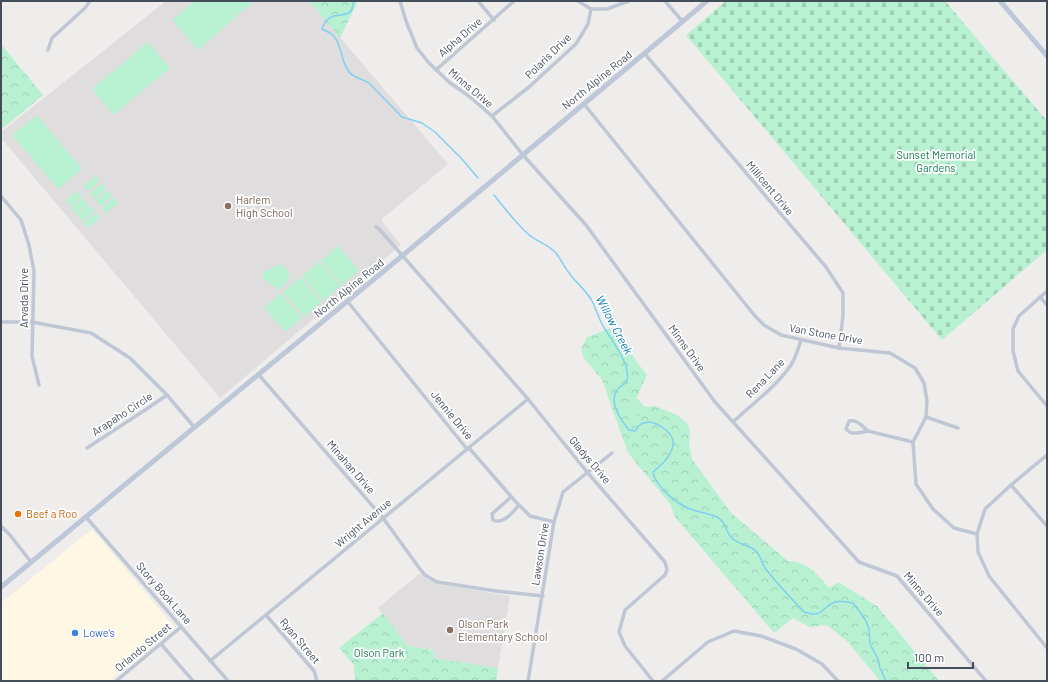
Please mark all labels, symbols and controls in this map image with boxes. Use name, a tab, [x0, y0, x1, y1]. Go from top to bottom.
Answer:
street label: Alpha Drive	[435, 14, 484, 59]
street label: Polaris Drive	[522, 30, 574, 81]
street label: North Alpine Road	[559, 47, 634, 112]
street label: Minns Drive	[446, 65, 496, 110]
park label: Sunset Memorial Gardens	[896, 148, 976, 174]
street label: Millicent Drive	[744, 158, 797, 218]
place label: Harlem High School	[236, 193, 293, 219]
marker: Harlem High School	[223, 201, 233, 211]
street label: North Alpine Road	[311, 255, 386, 320]
street label: Arvada Drive	[17, 268, 30, 328]
water label: Willow Creek	[593, 293, 636, 357]
street label: Van Stone Drive	[788, 321, 864, 346]
street label: Minns Drive	[666, 322, 709, 374]
street label: Rena Lane	[743, 355, 787, 400]
street label: Jennie Drive	[429, 387, 476, 442]
street label: Arapaho Circle	[89, 389, 155, 438]
street label: Gladys Drive	[567, 433, 614, 486]
street label: Minahan Drive	[325, 437, 378, 496]
street label: Wright Avenue	[332, 495, 394, 550]
place label: Beef a Roo	[26, 507, 77, 520]
marker: Beef a Roo	[13, 509, 23, 519]
street label: Lawson Drive	[528, 522, 551, 586]
street label: Story Book Lane	[134, 559, 195, 626]
street label: Minns Drive	[902, 569, 947, 619]
street label: Ryan Street	[278, 615, 323, 666]
place label: Olson Park Elementary School	[458, 617, 548, 643]
street label: Orlando Street	[112, 619, 173, 674]
marker: Olson Park Elementary School	[445, 625, 455, 635]
place label: Lowe's	[83, 626, 115, 639]
marker: Lowe's	[70, 628, 80, 638]
scale bar	[908, 644, 973, 670]
park label: Olson Park	[354, 646, 405, 659]
text: 100 m	[914, 650, 944, 664]

